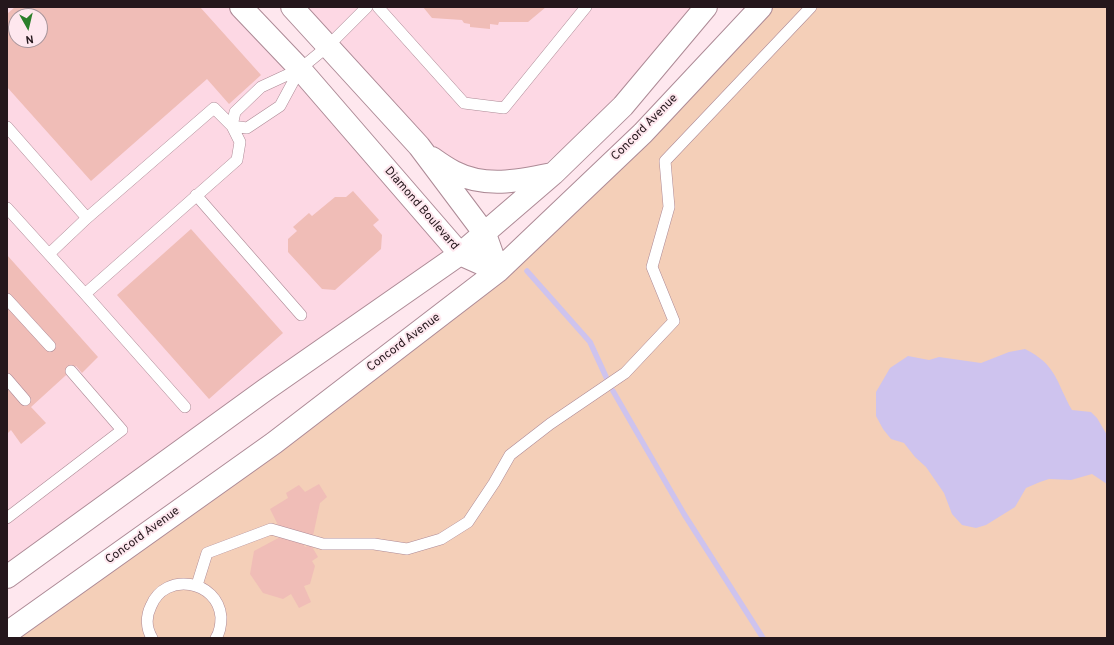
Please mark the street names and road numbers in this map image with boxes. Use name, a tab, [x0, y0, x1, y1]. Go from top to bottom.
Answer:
street label: Concord Avenue	[609, 92, 681, 164]
street label: Diamond Boulevard	[381, 164, 461, 254]
street label: Concord Avenue	[364, 311, 444, 375]
street label: Concord Avenue	[103, 504, 183, 568]

